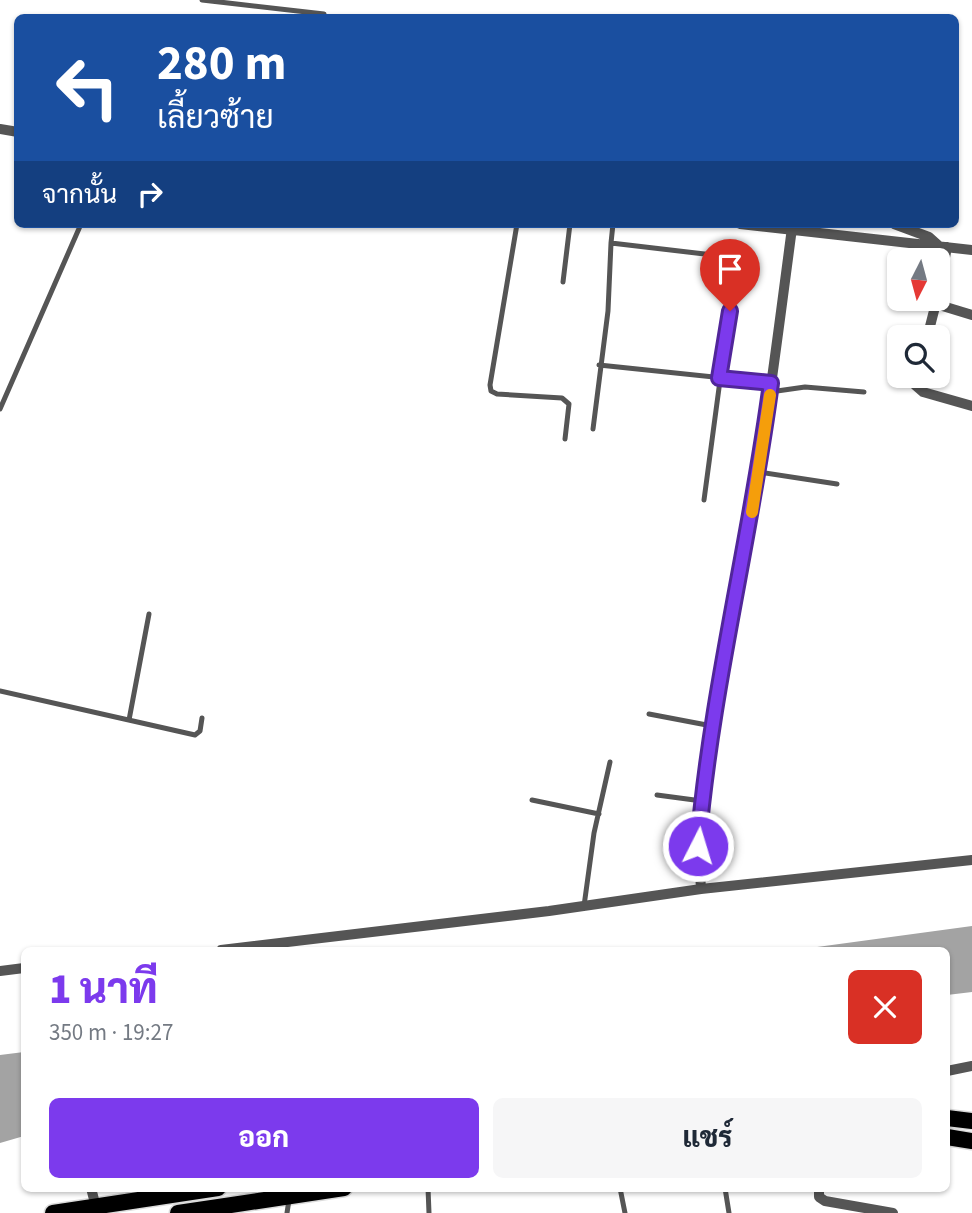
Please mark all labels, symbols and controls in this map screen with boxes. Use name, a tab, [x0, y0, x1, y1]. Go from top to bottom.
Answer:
text: 280 m	[157, 29, 286, 99]
icon: left	[42, 42, 133, 133]
text: เลี้ยวซ้าย	[157, 95, 274, 141]
icon: right	[131, 175, 169, 213]
text: จากนั้น	[42, 176, 117, 213]
pin	[700, 239, 760, 311]
north arrow	[887, 248, 950, 312]
map controls	[887, 248, 950, 388]
icon: arrive	[711, 250, 749, 288]
button: search	[887, 325, 950, 388]
position arrow	[661, 809, 735, 883]
text: 1 นาที	[49, 960, 158, 1020]
button: close	[848, 970, 922, 1044]
text: 350 m · 19:27	[49, 1016, 173, 1049]
button: ออก	[49, 1098, 479, 1178]
button: แชร์	[493, 1098, 922, 1178]

